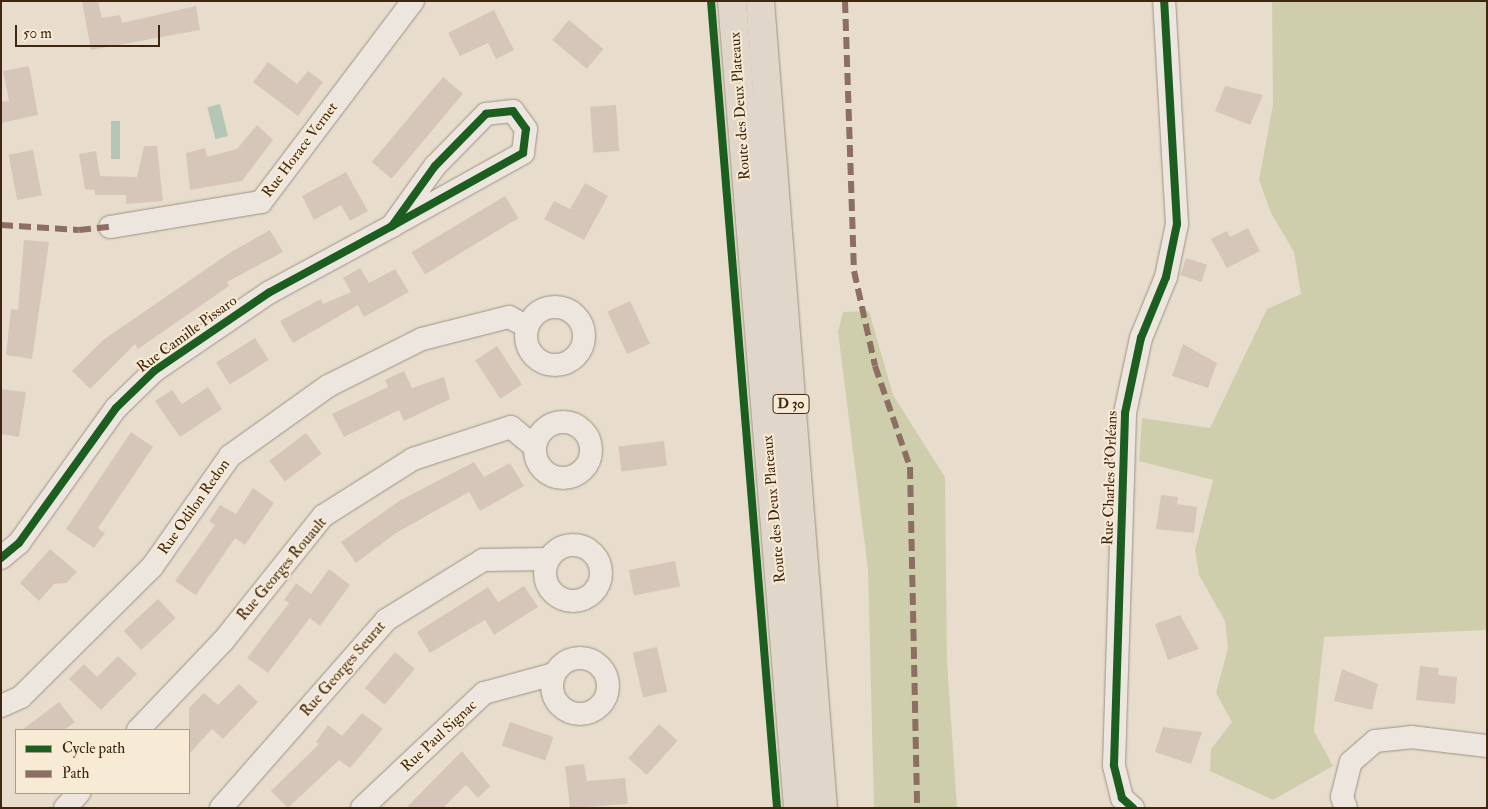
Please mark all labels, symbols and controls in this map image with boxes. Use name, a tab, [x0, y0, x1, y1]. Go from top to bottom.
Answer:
scale bar	[18, 15, 162, 47]
text: 50 m	[23, 24, 52, 43]
street label: Route des Deux Plateaux	[726, 31, 754, 181]
street label: Rue Horace Vernet	[258, 99, 342, 201]
street label: Rue Camille Pissaro	[133, 292, 241, 376]
road number: D 30	[772, 392, 810, 416]
street label: Rue Charles d'Orléans	[1099, 410, 1121, 546]
street label: Route des Deux Plateaux	[759, 434, 789, 584]
street label: Rue Odilon Redon	[154, 456, 234, 558]
street label: Rue Georges Rouault	[233, 514, 331, 624]
street label: Rue Georges Seurat	[297, 618, 389, 720]
street label: Rue Paul Signac	[397, 696, 481, 776]
legend	[15, 729, 190, 794]
text: Cycle path	[62, 739, 125, 758]
text: Path	[62, 764, 89, 783]

